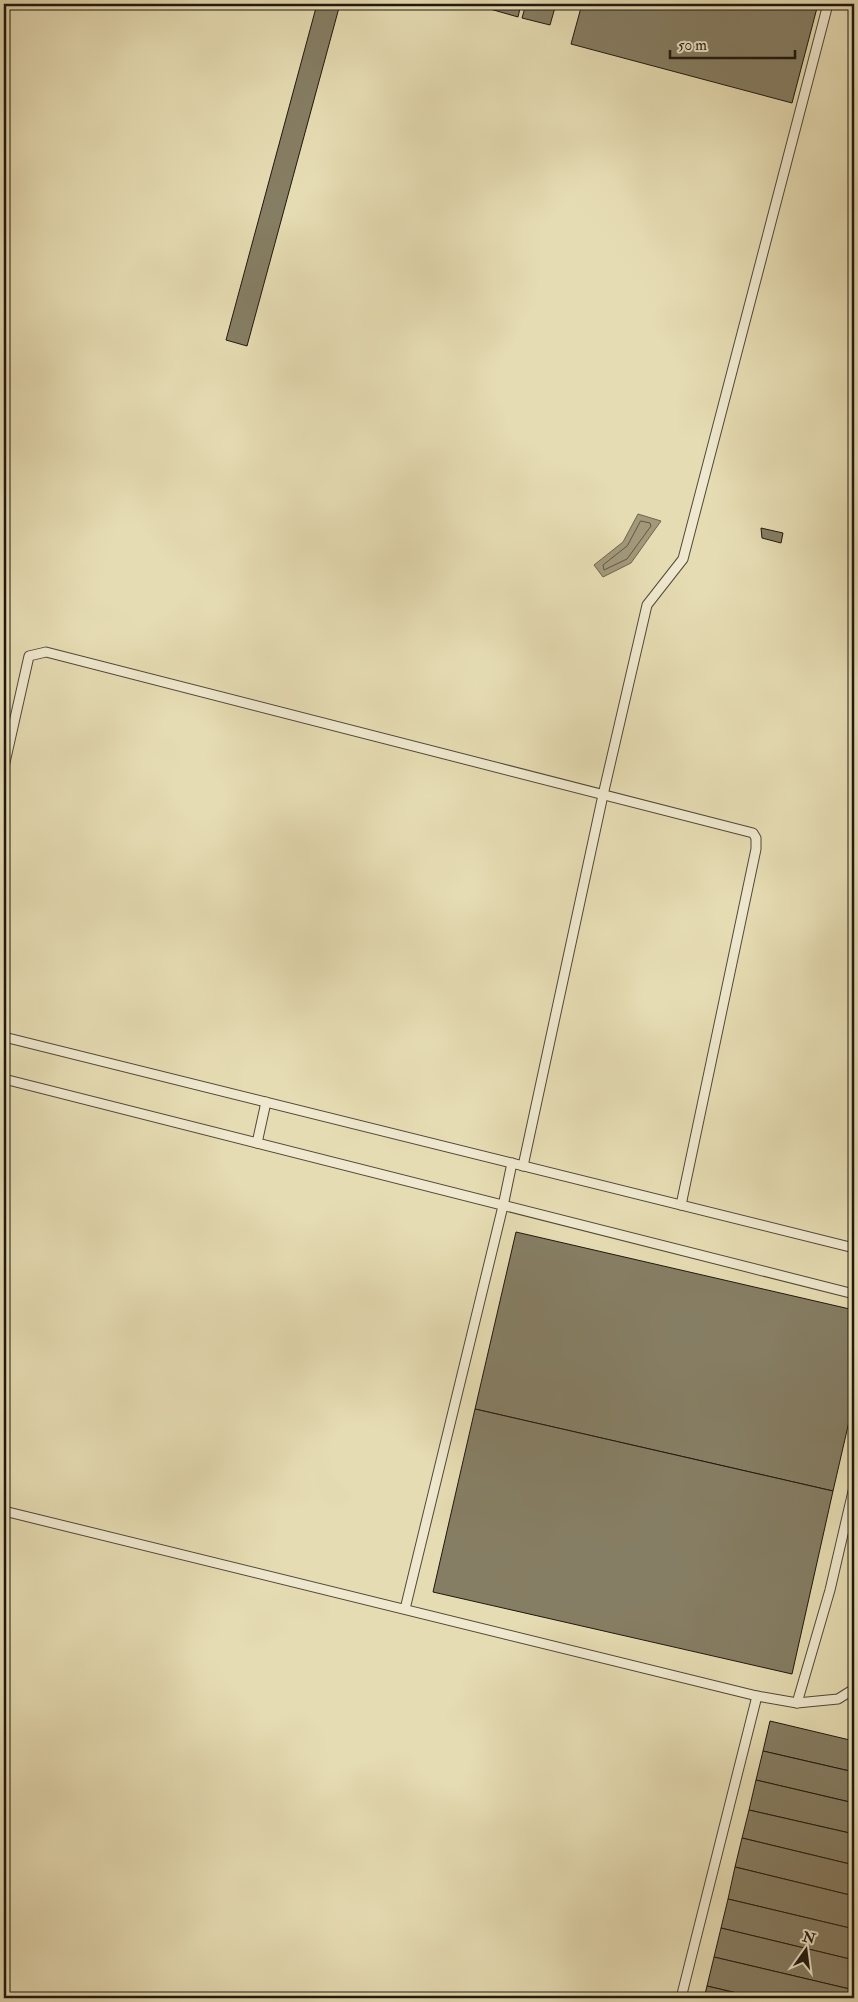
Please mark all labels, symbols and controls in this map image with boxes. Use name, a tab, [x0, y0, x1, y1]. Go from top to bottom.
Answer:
scale bar	[670, 28, 796, 60]
text: 50 m	[678, 36, 707, 55]
north arrow	[780, 1924, 830, 1974]
text: N	[800, 1928, 818, 1948]

